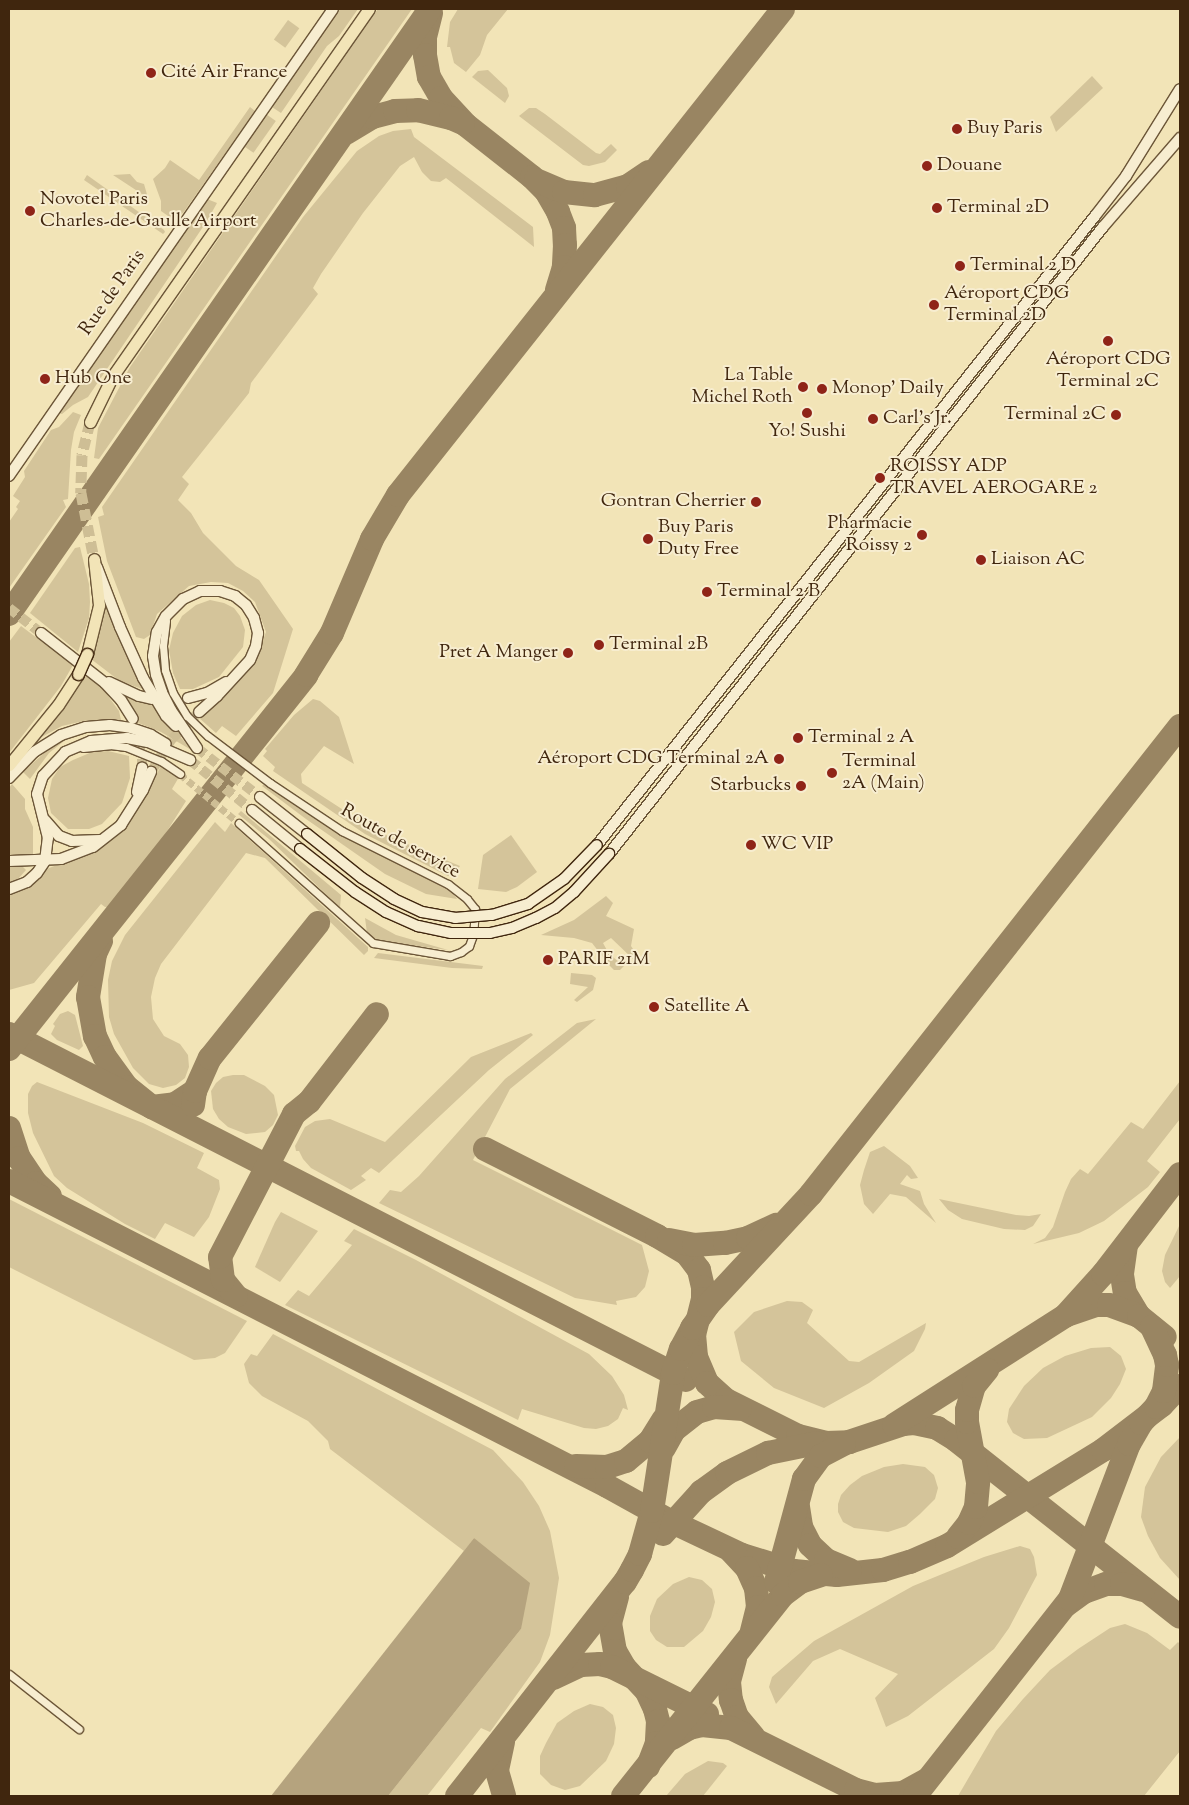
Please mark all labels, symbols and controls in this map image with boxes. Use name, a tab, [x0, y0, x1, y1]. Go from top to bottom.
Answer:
place label: Cité Air France	[161, 62, 287, 84]
marker: Cité Air France	[145, 67, 157, 79]
place label: Buy Paris	[967, 118, 1042, 140]
marker: Buy Paris	[951, 123, 963, 135]
place label: Douane	[937, 155, 1002, 177]
marker: Douane	[921, 160, 933, 172]
place label: Novotel Paris Charles-de-Gaulle Airport	[40, 189, 256, 233]
place label: Terminal 2D	[947, 197, 1049, 219]
marker: Terminal 2D	[931, 202, 943, 214]
marker: Novotel Paris Charles-de-Gaulle Airport	[24, 205, 36, 217]
street label: Rue de Paris	[75, 246, 151, 340]
place label: Terminal 2 D	[970, 255, 1076, 277]
marker: Terminal 2 D	[954, 260, 966, 272]
place label: Aéroport CDG Terminal 2D	[944, 283, 1069, 327]
marker: Aéroport CDG Terminal 2D	[928, 299, 940, 311]
marker: Aéroport CDG Terminal 2C	[1102, 335, 1114, 347]
place label: Aéroport CDG Terminal 2C	[1045, 349, 1171, 393]
place label: La Table Michel Roth	[692, 365, 793, 409]
place label: Hub One	[55, 368, 131, 390]
marker: Hub One	[39, 373, 51, 385]
place label: Monop' Daily	[832, 378, 944, 400]
marker: La Table Michel Roth	[797, 381, 809, 393]
marker: Monop' Daily	[816, 383, 828, 395]
place label: Terminal 2C	[1004, 404, 1106, 426]
marker: Yo! Sushi	[801, 407, 813, 419]
place label: Carl's Jr.	[883, 408, 952, 430]
marker: Terminal 2C	[1110, 409, 1122, 421]
marker: Carl's Jr.	[867, 413, 879, 425]
place label: Yo! Sushi	[768, 421, 846, 443]
place label: ROISSY ADP TRAVEL AEROGARE 2	[890, 456, 1097, 500]
marker: ROISSY ADP TRAVEL AEROGARE 2	[874, 472, 886, 484]
place label: Gontran Cherrier	[601, 491, 746, 513]
marker: Gontran Cherrier	[750, 496, 762, 508]
place label: Pharmacie Roissy 2	[828, 513, 912, 557]
place label: Buy Paris Duty Free	[658, 517, 739, 561]
marker: Pharmacie Roissy 2	[916, 529, 928, 541]
marker: Buy Paris Duty Free	[642, 533, 654, 545]
place label: Liaison AC	[991, 549, 1085, 571]
marker: Liaison AC	[975, 554, 987, 566]
place label: Terminal 2 B	[717, 581, 820, 603]
marker: Terminal 2 B	[701, 586, 713, 598]
place label: Terminal 2B	[609, 634, 708, 656]
marker: Terminal 2B	[593, 639, 605, 651]
place label: Pret A Manger	[439, 642, 558, 664]
marker: Pret A Manger	[562, 647, 574, 659]
place label: Terminal 2 A	[808, 727, 914, 749]
marker: Terminal 2 A	[792, 732, 804, 744]
place label: Aéroport CDG Terminal 2A	[537, 748, 769, 770]
place label: Terminal 2A (Main)	[842, 751, 925, 795]
marker: Aéroport CDG Terminal 2A	[773, 753, 785, 765]
marker: Terminal 2A (Main)	[826, 767, 838, 779]
place label: Starbucks	[710, 775, 791, 797]
marker: Starbucks	[795, 780, 807, 792]
street label: Route de service	[336, 800, 464, 884]
place label: WC VIP	[761, 834, 833, 856]
marker: WC VIP	[745, 839, 757, 851]
place label: PARIF 21M	[558, 949, 650, 971]
marker: PARIF 21M	[542, 954, 554, 966]
place label: Satellite A	[664, 996, 750, 1018]
marker: Satellite A	[648, 1001, 660, 1013]

